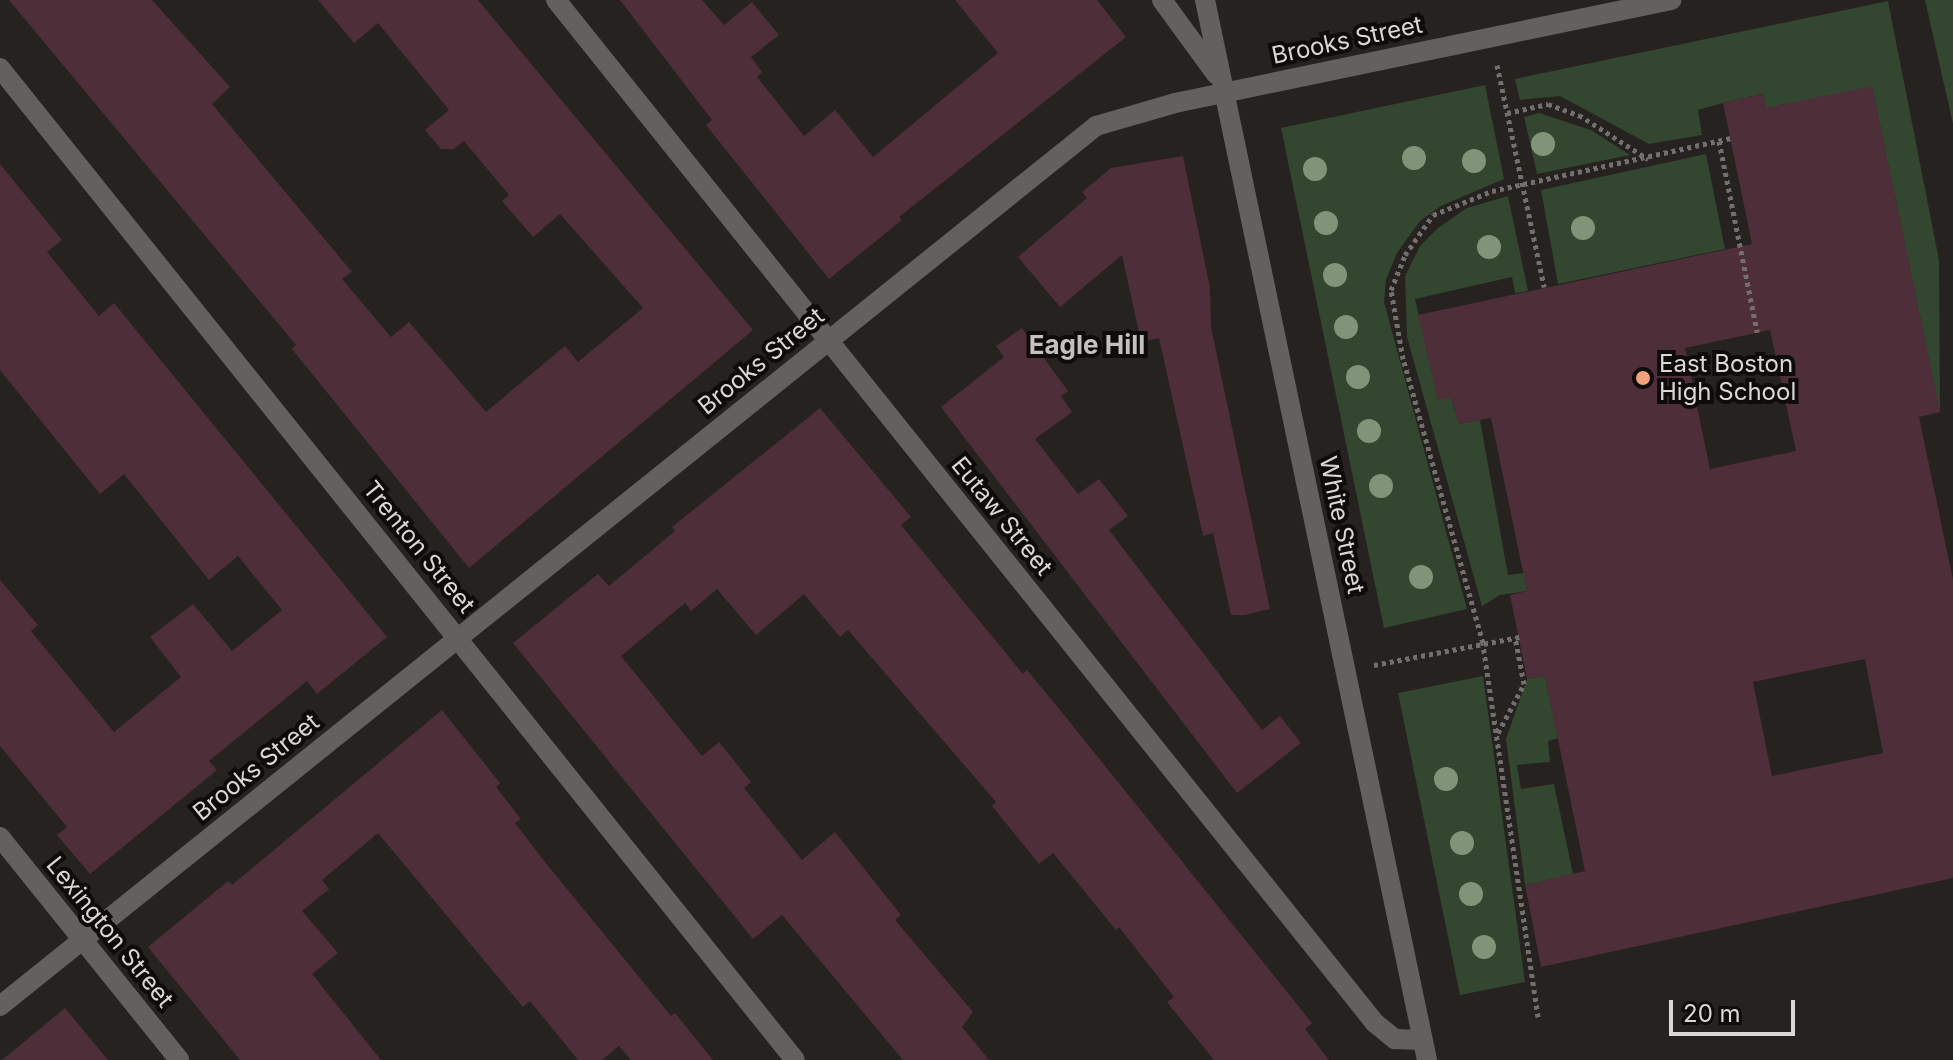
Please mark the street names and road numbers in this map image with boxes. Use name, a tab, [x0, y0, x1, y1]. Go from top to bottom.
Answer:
street label: Brooks Street	[1269, 10, 1425, 70]
street label: Brooks Street	[692, 302, 830, 420]
street label: Eutaw Street	[945, 451, 1059, 581]
street label: White Street	[1313, 454, 1371, 596]
street label: Trenton Street	[357, 475, 481, 619]
street label: Brooks Street	[187, 708, 325, 826]
street label: Lexington Street	[40, 851, 180, 1013]

